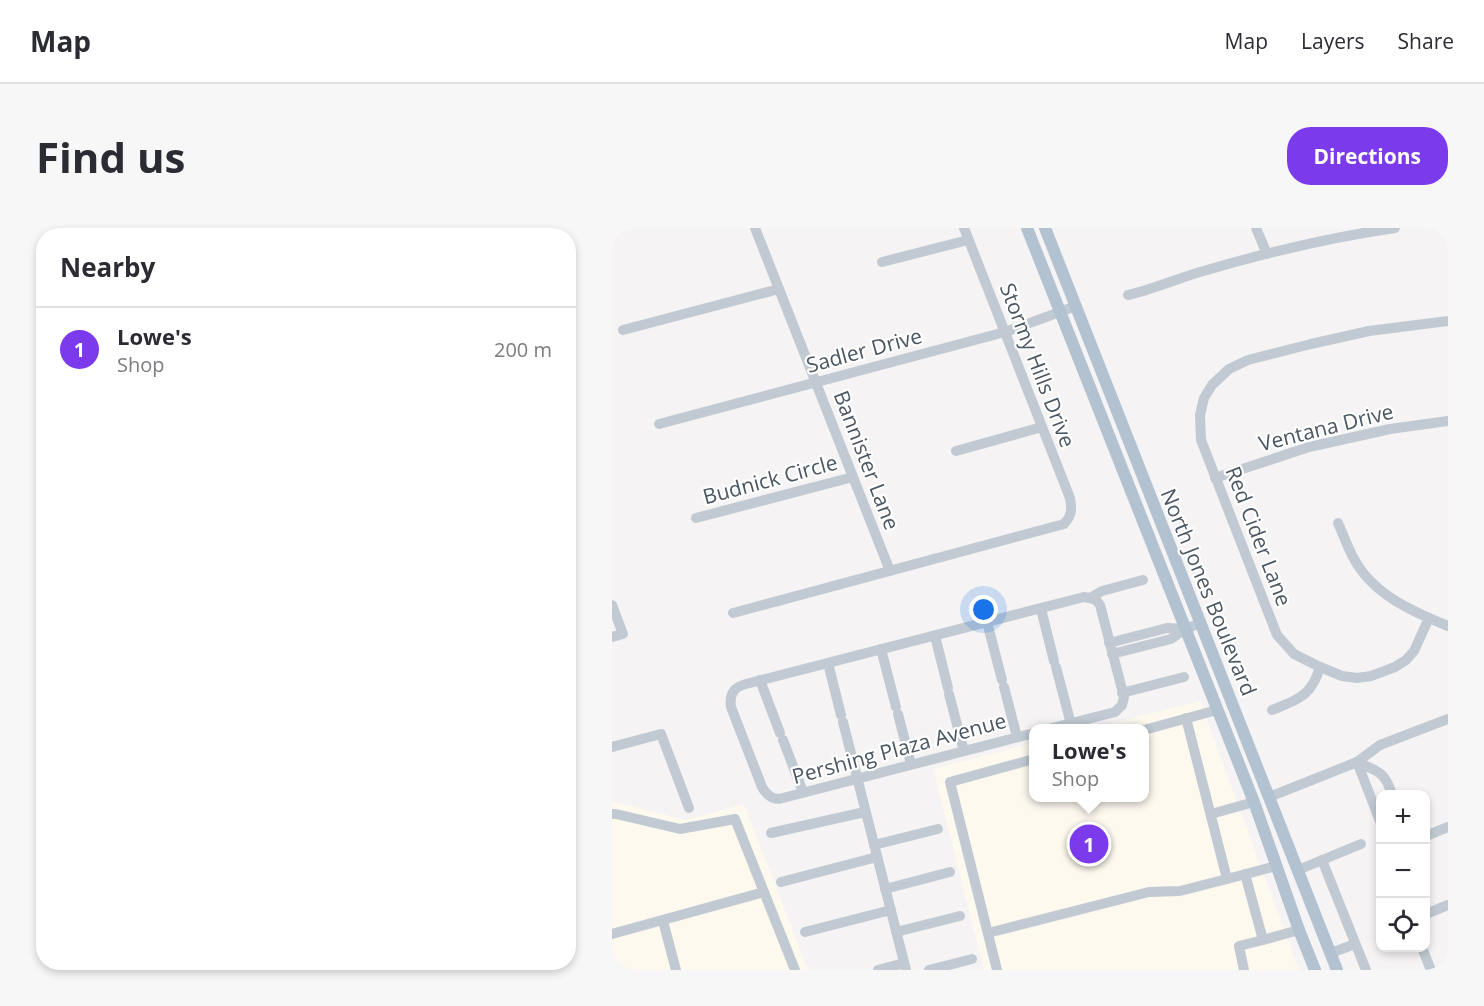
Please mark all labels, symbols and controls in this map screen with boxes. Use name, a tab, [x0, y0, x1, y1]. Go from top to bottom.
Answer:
text: Map	[30, 22, 91, 60]
text: Map	[1225, 27, 1268, 55]
text: Layers	[1301, 27, 1365, 55]
text: Share	[1398, 27, 1454, 55]
button: Directions	[1287, 127, 1448, 185]
text: Find us	[36, 128, 185, 185]
text: Nearby	[60, 249, 155, 285]
street label: Stormy Hills Drive	[994, 279, 1082, 451]
text: Lowe's	[117, 321, 192, 351]
street label: Sadler Drive	[803, 321, 925, 379]
text: 1	[74, 336, 85, 363]
text: 200 m	[494, 336, 552, 363]
text: Shop	[117, 351, 165, 378]
street label: Bannister Lane	[828, 386, 906, 534]
street label: Ventana Drive	[1256, 397, 1396, 457]
street label: Budnick Circle	[700, 448, 840, 510]
street label: Red Cider Lane	[1219, 462, 1299, 610]
street label: North Jones Boulevard	[1155, 484, 1263, 700]
your location	[969, 595, 998, 624]
street label: Pershing Plaza Avenue	[789, 706, 1009, 790]
popup	[1029, 724, 1149, 802]
text: Lowe's	[1052, 735, 1126, 765]
text: Shop	[1052, 765, 1099, 792]
map controls	[1376, 790, 1430, 952]
button: +	[1376, 790, 1430, 844]
pin: 1	[1070, 822, 1108, 866]
button: −	[1376, 844, 1430, 898]
button: locate	[1376, 898, 1430, 952]

